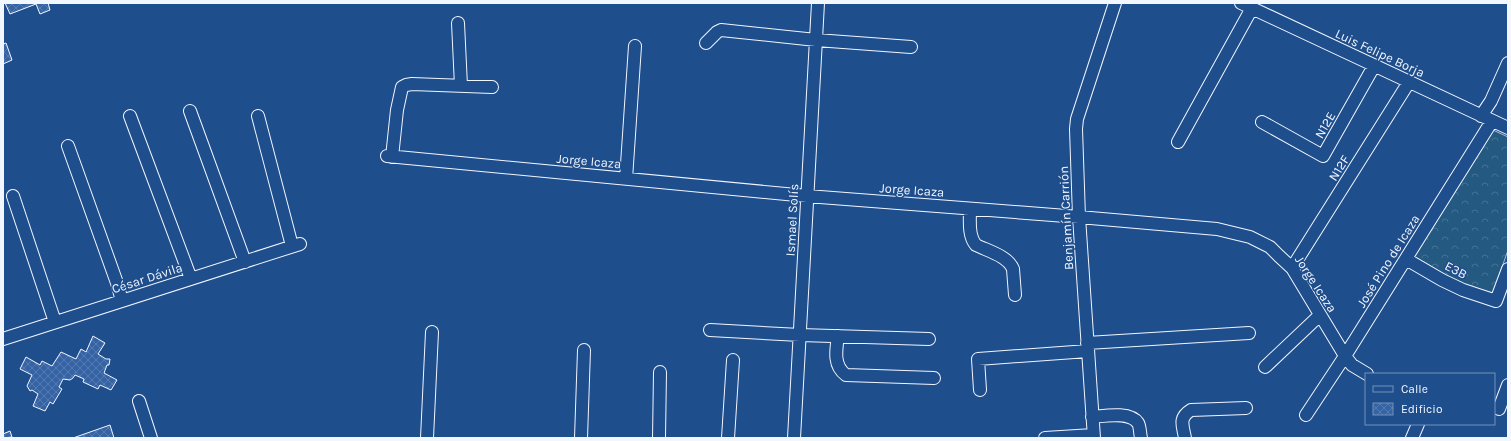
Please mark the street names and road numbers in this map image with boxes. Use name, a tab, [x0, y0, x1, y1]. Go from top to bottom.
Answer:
street label: Luis Felipe Borja	[1333, 26, 1427, 80]
street label: N12E	[1311, 109, 1339, 141]
street label: Jorge Icaza	[556, 151, 622, 171]
street label: N12F	[1325, 152, 1353, 184]
street label: Benjamín Carrión	[1056, 166, 1076, 270]
street label: Jorge Icaza	[879, 180, 945, 200]
street label: Ismael Solís	[783, 183, 801, 257]
street label: José Pino de Icaza	[1353, 212, 1423, 310]
street label: Jorge Icaza	[1292, 253, 1340, 315]
street label: E3B	[1442, 258, 1470, 282]
street label: César Dávila	[110, 260, 184, 296]

